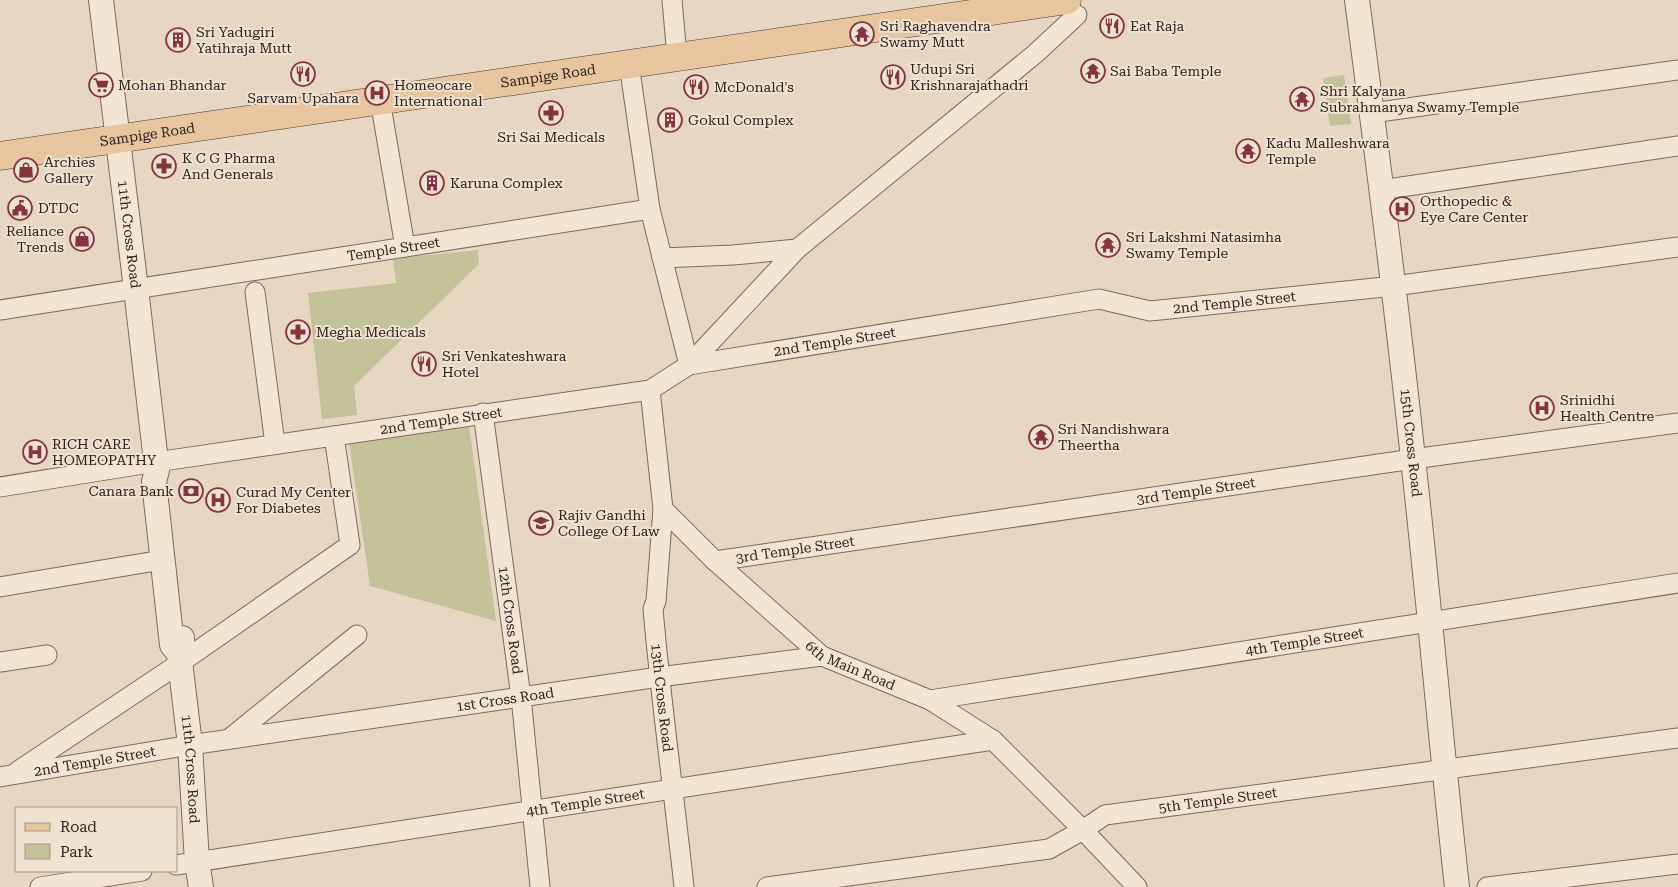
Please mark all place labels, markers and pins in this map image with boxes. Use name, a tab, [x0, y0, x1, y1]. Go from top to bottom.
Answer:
restaurant icon: Eat Raja	[1099, 13, 1125, 39]
place label: Sri Raghavendra Swamy Mutt	[880, 18, 991, 50]
place label: Eat Raja	[1130, 18, 1185, 34]
temple icon: Sri Raghavendra Swamy Mutt	[849, 21, 875, 47]
place label: Sri Yadugiri Yatihraja Mutt	[196, 24, 292, 56]
building icon: Sri Yadugiri Yatihraja Mutt	[165, 27, 191, 53]
temple icon: Sai Baba Temple	[1080, 58, 1106, 84]
restaurant icon: Sarvam Upahara	[290, 61, 316, 87]
place label: Udupi Sri Krishnarajathadri	[910, 61, 1029, 93]
place label: Sai Baba Temple	[1110, 63, 1222, 79]
restaurant icon: Udupi Sri Krishnarajathadri	[880, 64, 906, 90]
supermarket icon: Mohan Bhandar	[88, 72, 114, 98]
restaurant icon: McDonald's	[683, 74, 709, 100]
place label: Mohan Bhandar	[118, 77, 227, 93]
place label: Homeocare International	[394, 77, 483, 109]
place label: McDonald's	[714, 79, 794, 95]
hospital icon: Homeocare International	[364, 80, 390, 106]
place label: Shri Kalyana Subrahmanya Swamy Temple	[1320, 83, 1520, 115]
temple icon: Shri Kalyana Subrahmanya Swamy Temple	[1289, 86, 1315, 112]
place label: Sarvam Upahara	[247, 90, 359, 106]
pharmacy icon: Sri Sai Medicals	[538, 100, 564, 126]
building icon: Gokul Complex	[657, 107, 683, 133]
place label: Gokul Complex	[688, 112, 794, 128]
place label: Sri Sai Medicals	[497, 129, 605, 145]
place label: Kadu Malleshwara Temple	[1266, 135, 1390, 167]
temple icon: Kadu Malleshwara Temple	[1235, 138, 1261, 164]
place label: K C G Pharma And Generals	[182, 150, 276, 182]
pharmacy icon: K C G Pharma And Generals	[151, 153, 177, 179]
place label: Archies Gallery	[44, 154, 95, 186]
shop icon: Archies Gallery	[13, 157, 39, 183]
building icon: Karuna Complex	[419, 170, 445, 196]
place label: Karuna Complex	[450, 175, 563, 191]
place label: Orthopedic & Eye Care Center	[1420, 193, 1528, 225]
public building icon: DTDC	[7, 195, 33, 221]
hospital icon: Orthopedic & Eye Care Center	[1389, 196, 1415, 222]
place label: DTDC	[38, 200, 79, 216]
place label: Reliance Trends	[6, 223, 64, 255]
shop icon: Reliance Trends	[69, 226, 95, 252]
place label: Sri Lakshmi Natasimha Swamy Temple	[1126, 229, 1282, 261]
temple icon: Sri Lakshmi Natasimha Swamy Temple	[1095, 232, 1121, 258]
pharmacy icon: Megha Medicals	[285, 319, 311, 345]
place label: Megha Medicals	[316, 324, 426, 340]
place label: Sri Venkateshwara Hotel	[442, 348, 567, 380]
restaurant icon: Sri Venkateshwara Hotel	[411, 351, 437, 377]
place label: Srinidhi Health Centre	[1560, 392, 1655, 424]
hospital icon: Srinidhi Health Centre	[1529, 395, 1555, 421]
place label: Sri Nandishwara Theertha	[1058, 421, 1170, 453]
temple icon: Sri Nandishwara Theertha	[1028, 424, 1054, 450]
place label: RICH CARE HOMEOPATHY	[52, 436, 157, 468]
hospital icon: RICH CARE HOMEOPATHY	[22, 439, 48, 465]
bank icon: Canara Bank	[178, 478, 204, 504]
place label: Canara Bank	[88, 483, 174, 499]
place label: Curad My Center For Diabetes	[236, 484, 351, 516]
hospital icon: Curad My Center For Diabetes	[205, 487, 231, 513]
place label: Rajiv Gandhi College Of Law	[558, 507, 660, 539]
school or university icon: Rajiv Gandhi College Of Law	[528, 510, 554, 536]

